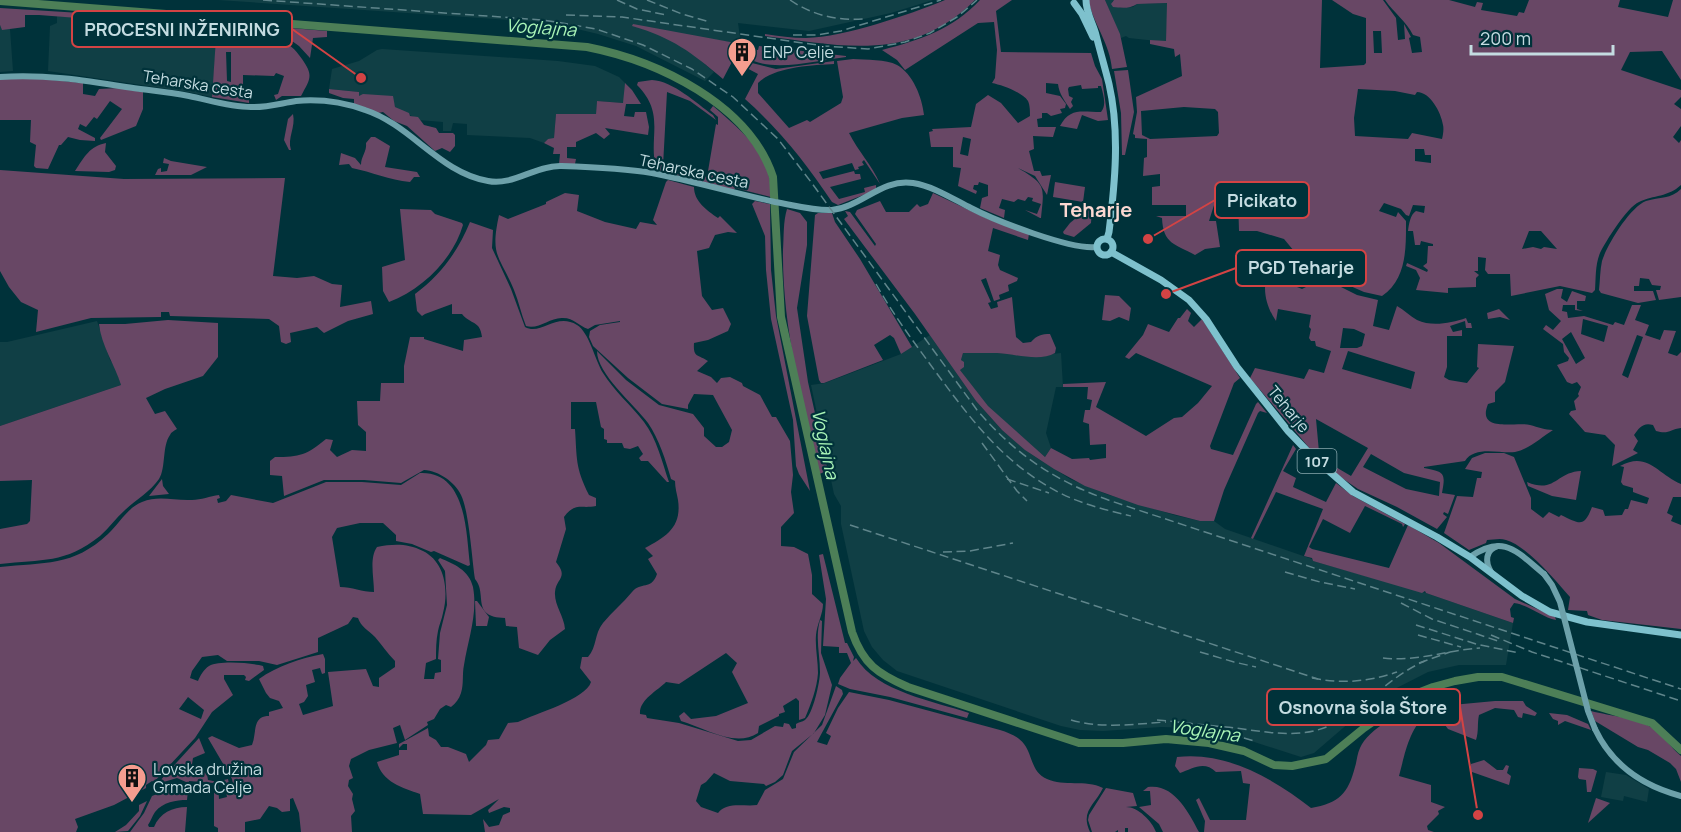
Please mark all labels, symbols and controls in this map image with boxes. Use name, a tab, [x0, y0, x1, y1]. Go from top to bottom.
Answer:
callout: PROCESNI INŽENIRING	[72, 11, 292, 47]
water label: Voglajna	[505, 13, 578, 41]
text: PROCESNI INŽENIRING	[84, 17, 280, 41]
scale bar	[1471, 18, 1614, 56]
text: 200 m	[1480, 26, 1531, 50]
building icon: ENP Celje	[726, 36, 758, 78]
place label: ENP Celje	[763, 41, 834, 63]
street label: Teharska cesta	[141, 64, 255, 104]
street label: Teharska cesta	[637, 149, 751, 193]
callout: Picikato	[1215, 182, 1309, 218]
text: Picikato	[1227, 188, 1297, 212]
district label: Teharje	[1060, 196, 1132, 223]
callout: PGD Teharje	[1236, 250, 1366, 286]
text: PGD Teharje	[1248, 255, 1354, 279]
street label: Teharje	[1263, 381, 1315, 437]
water label: Voglajna	[807, 407, 845, 482]
road number: 107	[1298, 449, 1336, 473]
callout: Osnovna šola Štore	[1267, 689, 1460, 725]
text: Osnovna šola Štore	[1279, 695, 1447, 719]
water label: Voglajna	[1168, 713, 1243, 747]
place label: Lovska družina Grmada Celje	[153, 758, 262, 798]
building icon: Lovska družina Grmada Celje	[116, 762, 148, 804]

